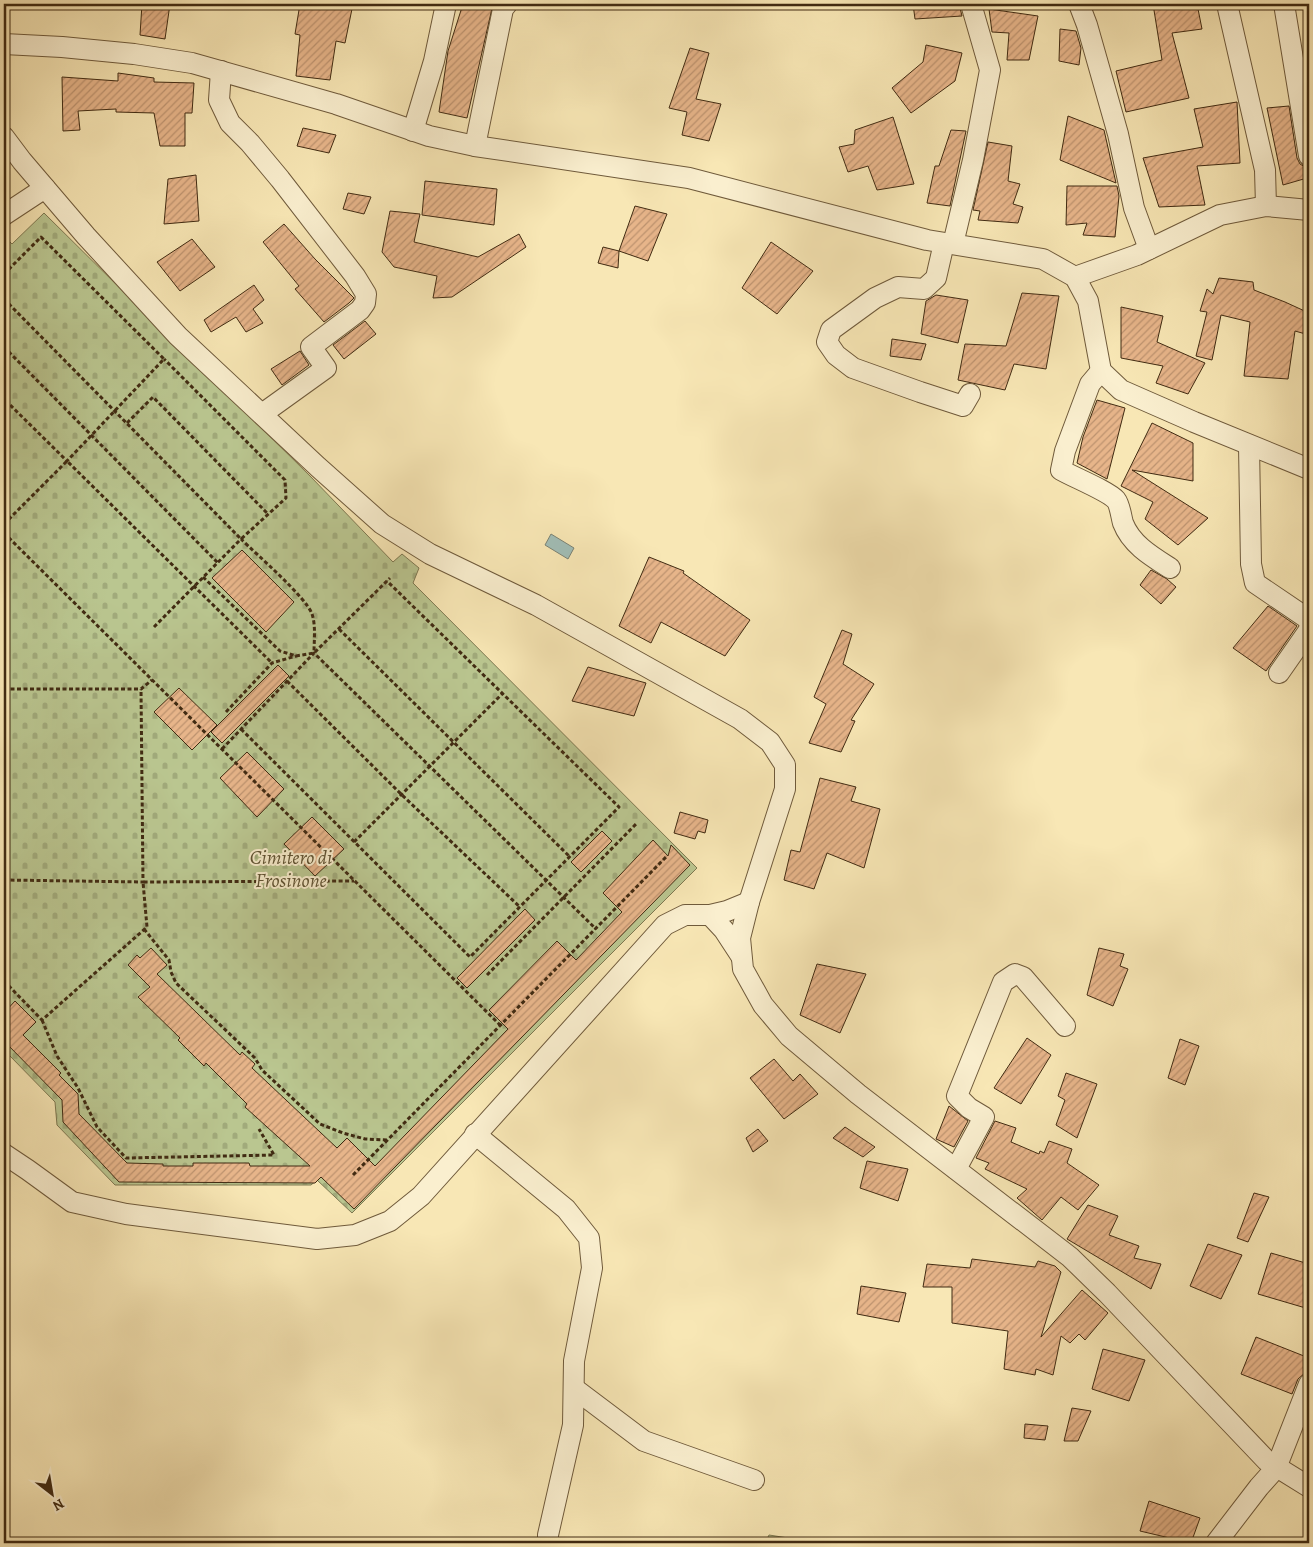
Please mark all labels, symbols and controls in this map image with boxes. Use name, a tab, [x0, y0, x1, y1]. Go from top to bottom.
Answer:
park label: Cimitero di Frosinone	[250, 844, 332, 894]
north arrow	[28, 1470, 78, 1520]
text: N	[49, 1494, 68, 1515]

